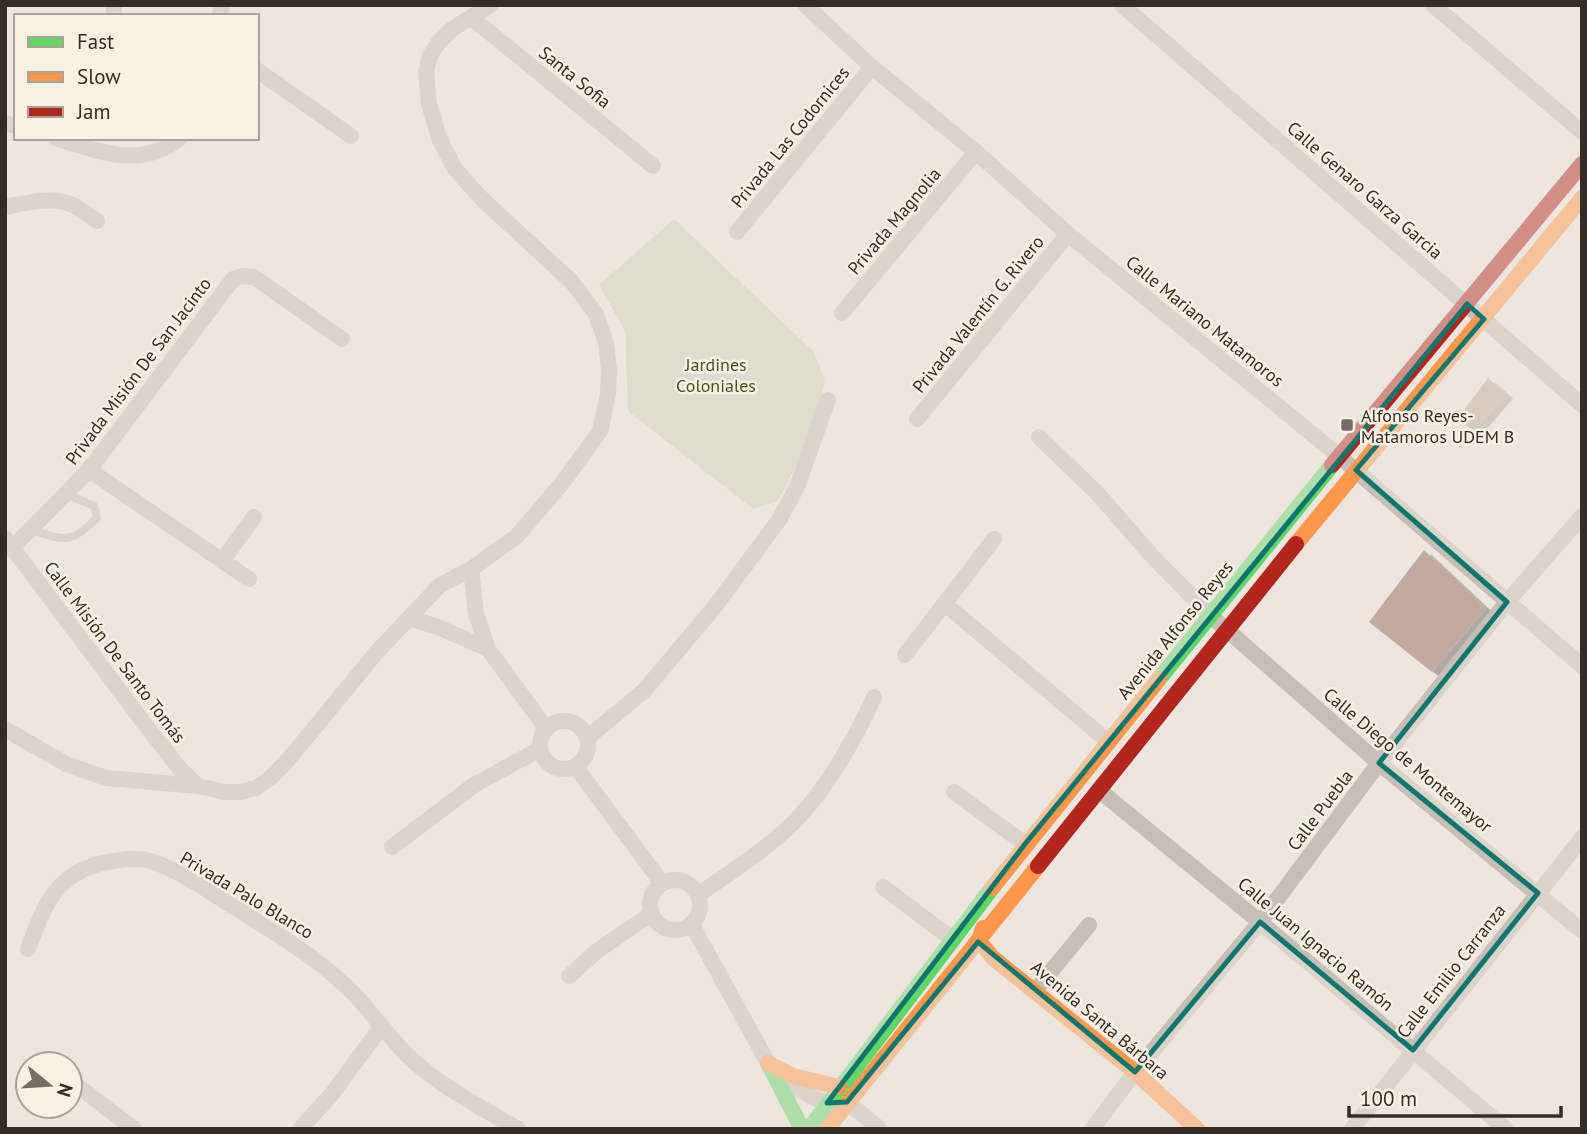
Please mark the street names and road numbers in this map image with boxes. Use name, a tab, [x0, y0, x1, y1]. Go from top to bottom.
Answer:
street label: Santa Sofia	[534, 41, 616, 113]
street label: Privada Las Codornices	[726, 62, 854, 212]
street label: Calle Genaro Garza Garcia	[1282, 116, 1448, 264]
street label: Privada Magnolia	[843, 163, 945, 279]
street label: Privada Valentín G. Rivero	[907, 231, 1049, 397]
street label: Calle Mariano Matamoros	[1121, 250, 1289, 392]
street label: Privada Misión De San Jacinto	[60, 273, 216, 469]
street label: Avenida Alfonso Reyes	[1112, 556, 1238, 704]
street label: Calle Misión De Santo Tomás	[39, 557, 191, 747]
street label: Calle Diego de Montemayor	[1319, 683, 1497, 837]
street label: Calle Puebla	[1282, 765, 1358, 855]
street label: Privada Palo Blanco	[176, 846, 318, 944]
street label: Calle Juan Ignacio Ramón	[1233, 872, 1399, 1016]
street label: Calle Emilio Carranza	[1391, 899, 1511, 1043]
street label: Avenida Santa Bárbara	[1026, 956, 1174, 1084]

